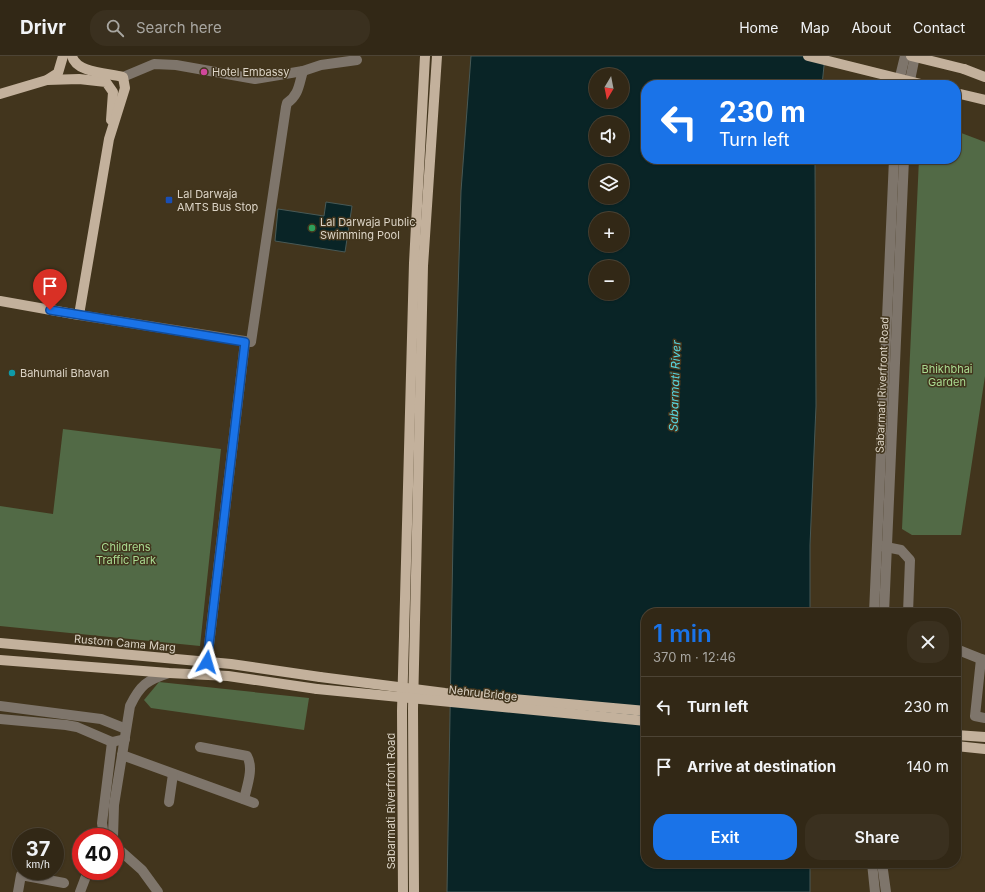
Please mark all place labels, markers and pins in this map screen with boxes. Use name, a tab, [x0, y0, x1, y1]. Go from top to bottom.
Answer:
place label: Hotel Embassy	[212, 65, 290, 79]
marker: Hotel Embassy	[199, 67, 209, 77]
place label: Lal Darwaja AMTS Bus Stop	[177, 187, 259, 214]
marker: Lal Darwaja AMTS Bus Stop	[164, 195, 174, 205]
place label: Lal Darwaja Public Swimming Pool	[320, 215, 416, 242]
marker: Lal Darwaja Public Swimming Pool	[307, 223, 317, 233]
pin	[33, 269, 67, 310]
place label: Bahumali Bhavan	[20, 366, 109, 380]
marker: Bahumali Bhavan	[7, 368, 17, 378]

